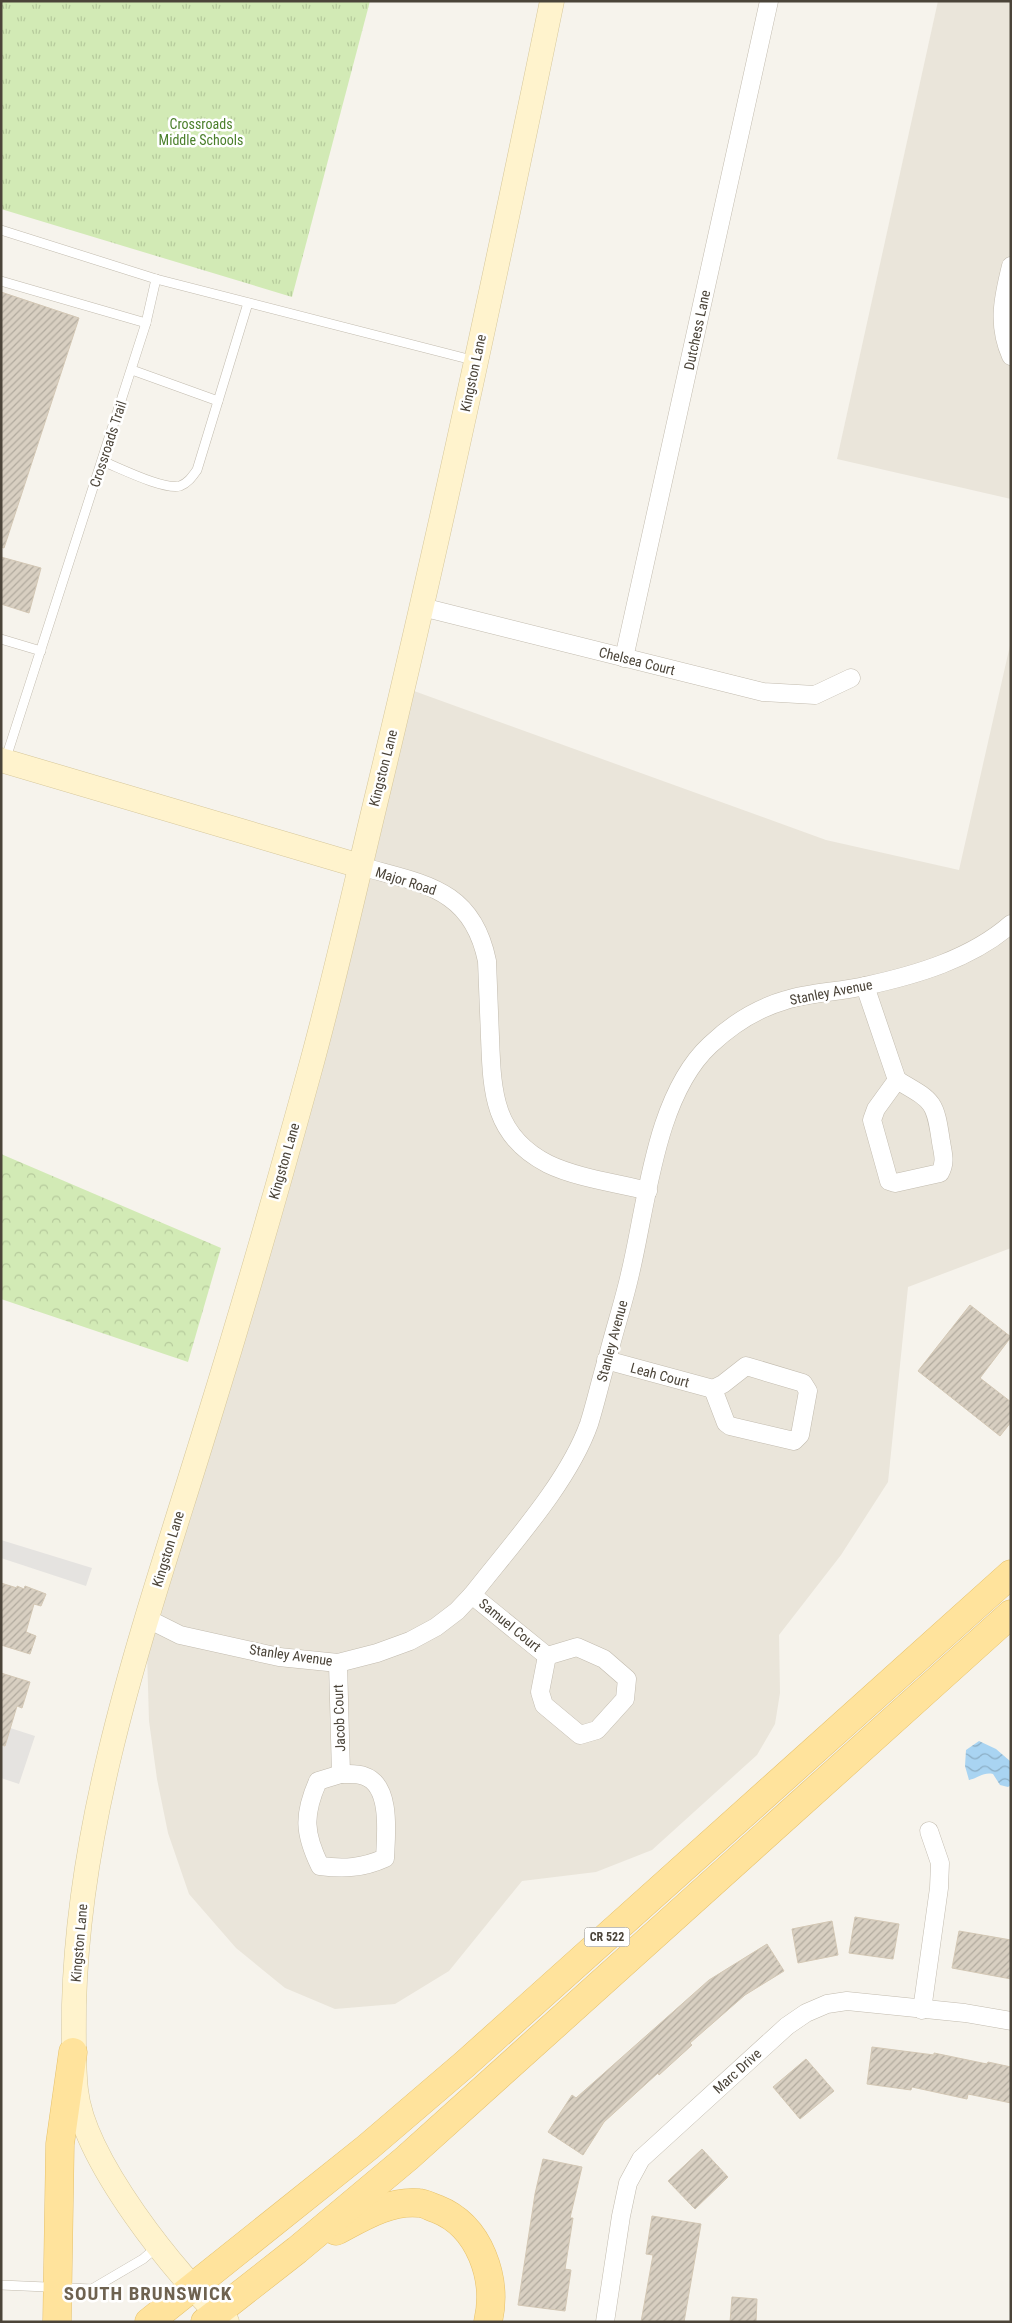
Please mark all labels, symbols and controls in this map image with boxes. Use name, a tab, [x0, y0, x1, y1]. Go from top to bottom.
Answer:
park label: Crossroads Middle Schools	[159, 116, 243, 148]
street label: Dutchess Lane	[681, 288, 713, 371]
street label: Kingston Lane	[457, 332, 489, 413]
street label: Crossroads Trail	[87, 399, 129, 489]
street label: Chelsea Court	[597, 644, 677, 678]
street label: Kingston Lane	[366, 727, 400, 808]
street label: Major Road	[374, 864, 438, 898]
street label: Stanley Avenue	[788, 976, 874, 1008]
street label: Kingston Lane	[265, 1121, 303, 1201]
street label: Stanley Avenue	[593, 1298, 631, 1384]
street label: Leah Court	[629, 1359, 691, 1391]
street label: Kingston Lane	[149, 1509, 187, 1589]
street label: Samuel Court	[476, 1595, 544, 1655]
street label: Stanley Avenue	[248, 1641, 334, 1669]
street label: Jacob Court	[330, 1684, 348, 1752]
street label: Kingston Lane	[68, 1903, 90, 1983]
road number: CR 522	[584, 1928, 630, 1946]
street label: Marc Drive	[710, 2045, 765, 2097]
district label: SOUTH BRUNSWICK	[64, 2282, 232, 2305]

